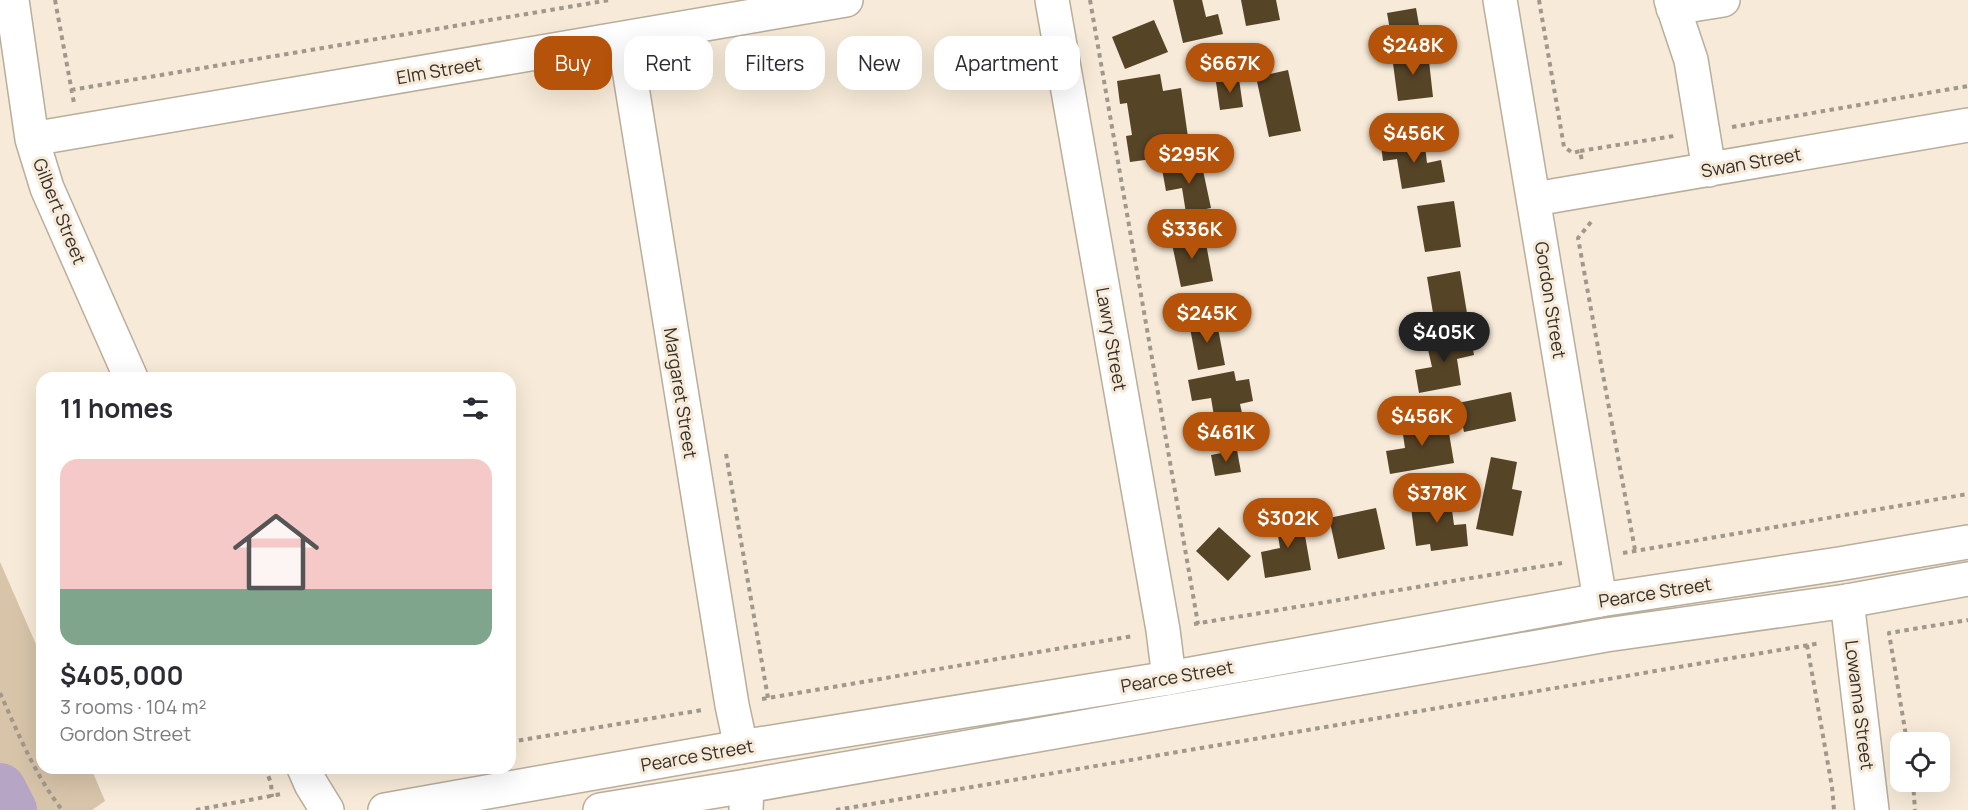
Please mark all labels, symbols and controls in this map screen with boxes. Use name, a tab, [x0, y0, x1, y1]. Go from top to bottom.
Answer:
pin: $248K	[1371, 25, 1455, 76]
text: $248K	[1382, 31, 1444, 58]
chip: Buy	[534, 36, 612, 90]
chip: Rent	[624, 36, 713, 90]
chip: Filters	[725, 36, 825, 90]
chip: New	[837, 36, 922, 90]
chip: Apartment	[934, 36, 1080, 90]
pin: $667K	[1188, 43, 1272, 94]
text: $667K	[1199, 49, 1261, 76]
street label: Elm Street	[394, 51, 484, 89]
pin: $456K	[1372, 113, 1456, 164]
text: $456K	[1383, 119, 1445, 146]
pin: $295K	[1147, 134, 1231, 185]
text: $295K	[1158, 140, 1220, 167]
street label: Swan Street	[1699, 141, 1803, 183]
street label: Gilbert Street	[28, 154, 92, 268]
pin: $336K	[1150, 209, 1234, 260]
text: $336K	[1161, 215, 1223, 242]
street label: Gordon Street	[1530, 240, 1572, 360]
street label: Lawry Street	[1091, 285, 1133, 393]
pin: $245K	[1165, 293, 1249, 344]
text: $245K	[1177, 299, 1237, 326]
pin: $405K	[1402, 312, 1486, 363]
text: $405K	[1413, 318, 1475, 345]
street label: Margaret Street	[659, 326, 703, 460]
text: 11 homes	[60, 390, 173, 426]
icon: filters	[459, 392, 492, 425]
pin: $456K	[1380, 396, 1464, 447]
text: $456K	[1391, 402, 1453, 429]
pin: $461K	[1184, 412, 1268, 463]
text: $461K	[1197, 418, 1255, 445]
pin: $378K	[1395, 473, 1479, 524]
text: $378K	[1407, 479, 1467, 506]
icon: home	[222, 498, 330, 606]
pin: $302K	[1246, 498, 1330, 549]
text: $302K	[1257, 504, 1319, 531]
street label: Pearce Street	[1597, 571, 1713, 613]
street label: Lowanna Street	[1840, 639, 1880, 771]
street label: Pearce Street	[1119, 654, 1235, 698]
text: $405,000	[60, 657, 184, 693]
text: 3 rooms · 104 m²	[60, 693, 206, 720]
text: Gordon Street	[60, 720, 191, 747]
map controls	[1890, 732, 1950, 792]
button: locate	[1890, 732, 1950, 792]
street label: Pearce Street	[639, 733, 755, 777]

